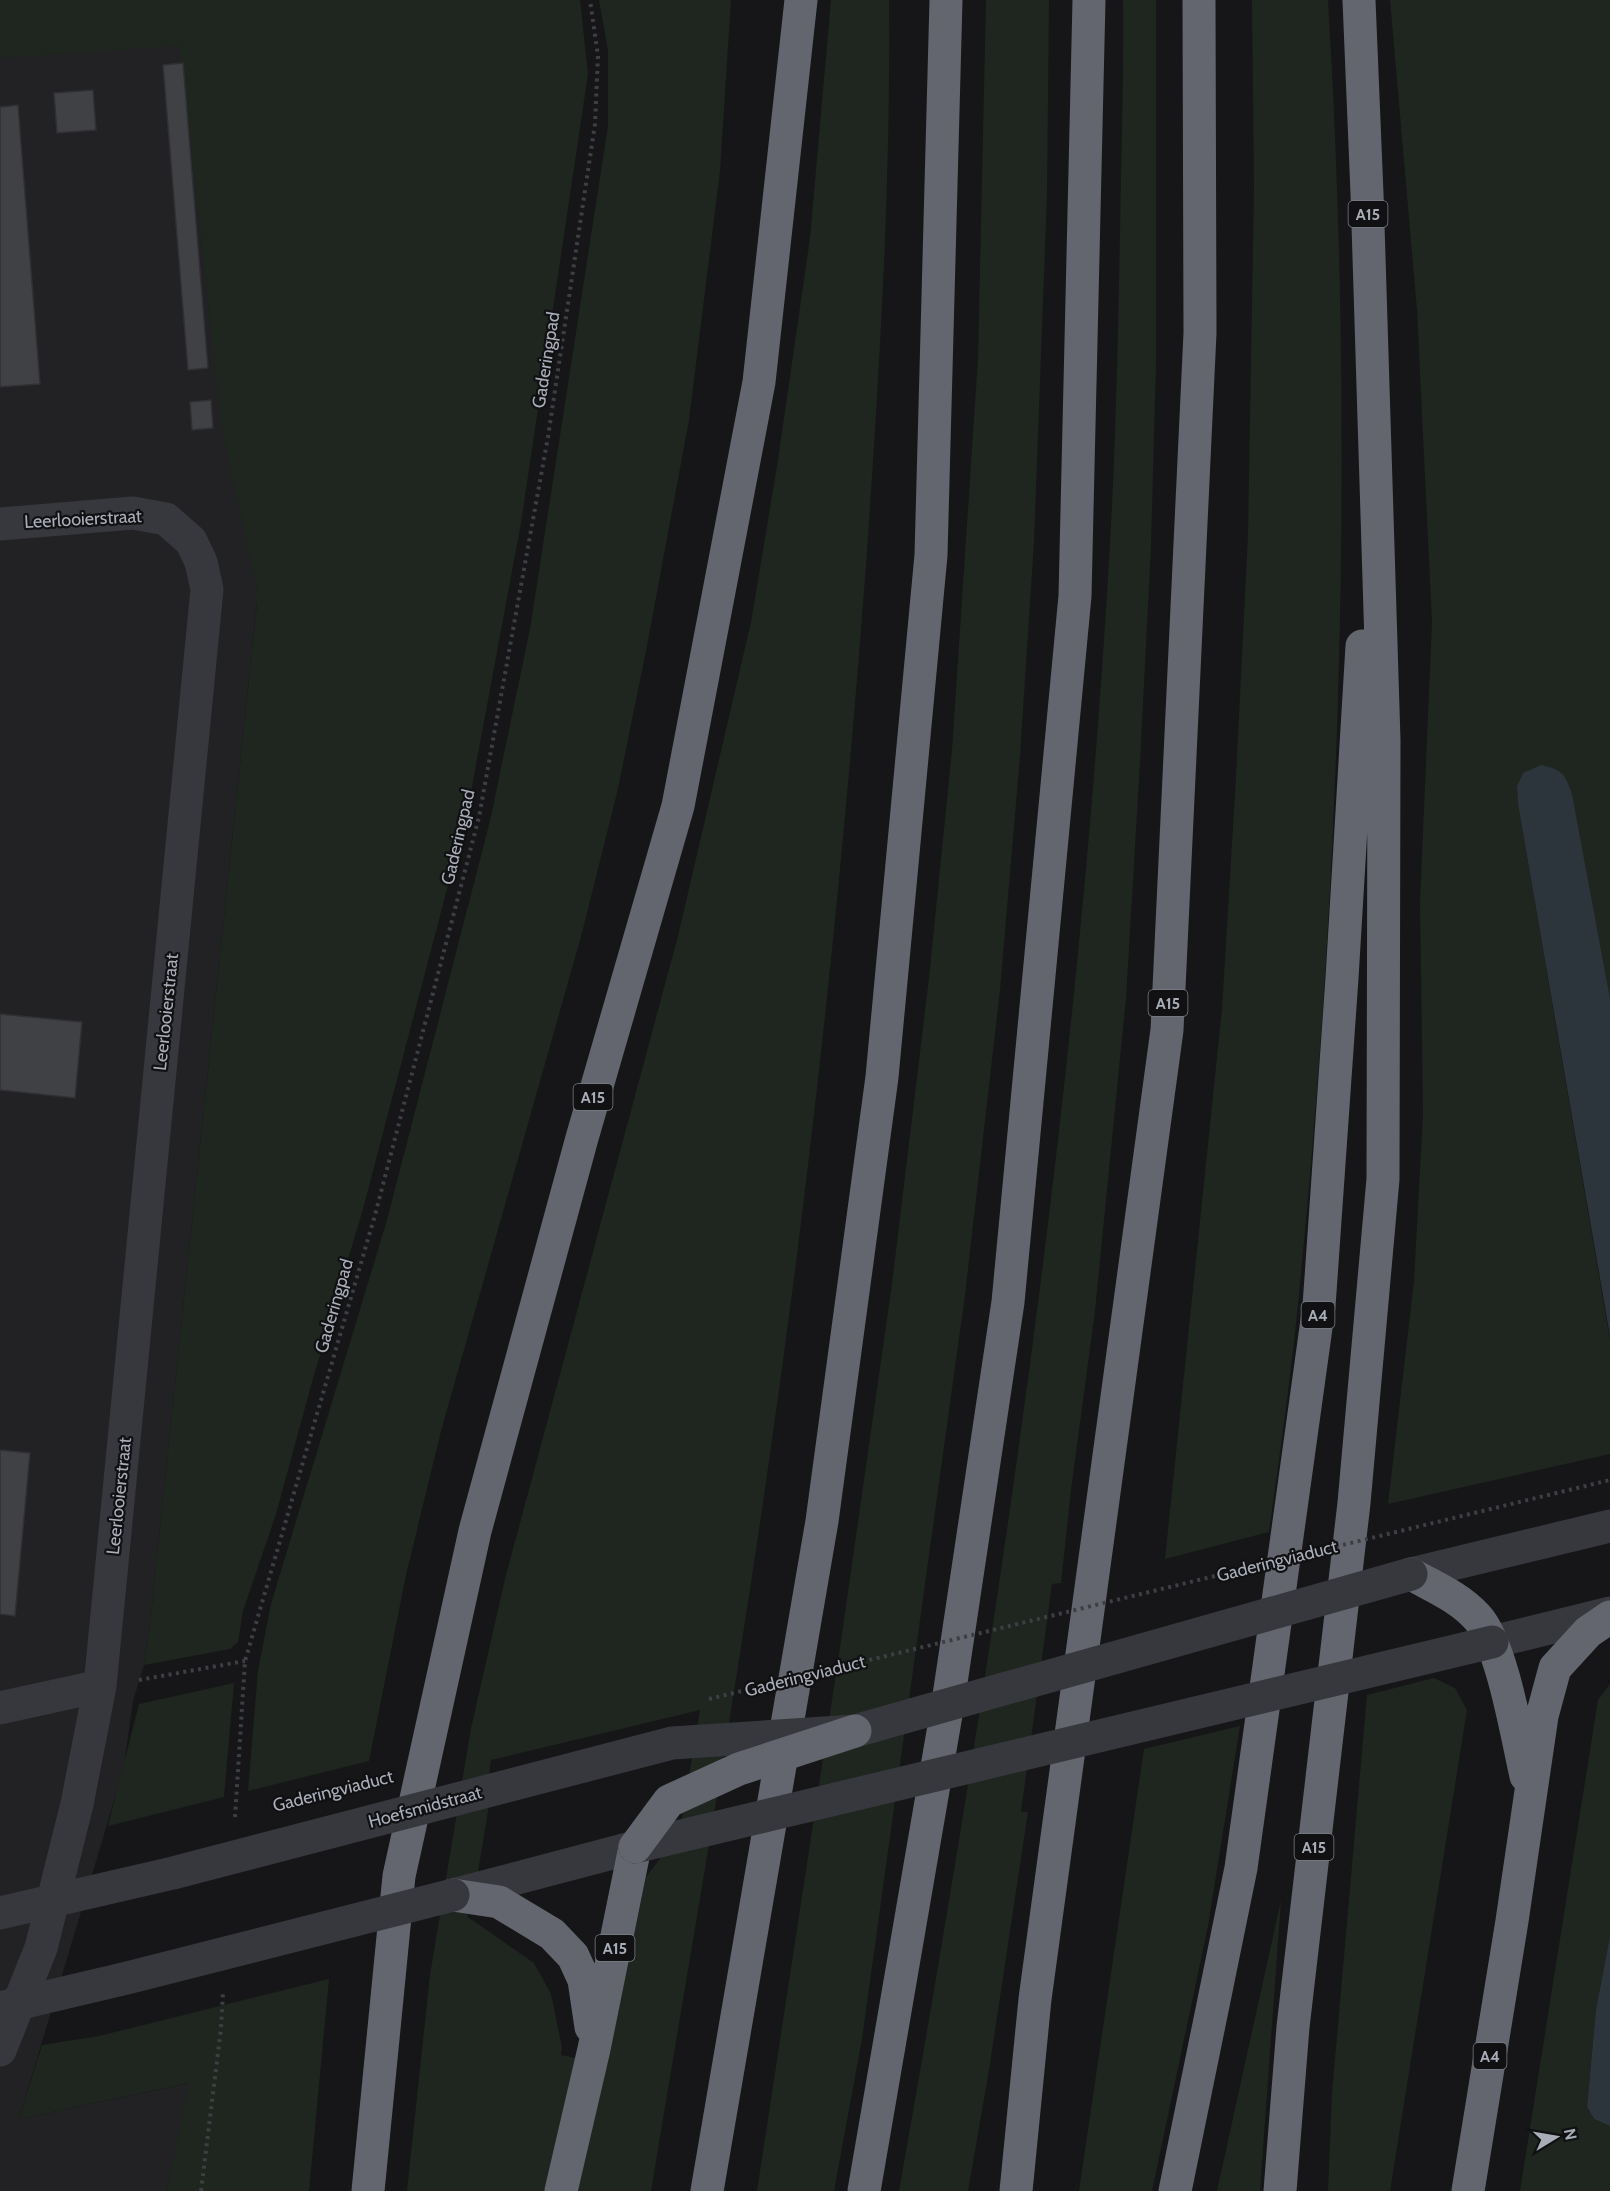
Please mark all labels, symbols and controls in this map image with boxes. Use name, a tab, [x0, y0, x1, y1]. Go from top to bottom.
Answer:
road number: A15	[1348, 201, 1388, 227]
street label: Gaderingpad	[528, 310, 564, 410]
street label: Leerlooierstraat	[24, 505, 142, 533]
street label: Gaderingpad	[436, 787, 480, 887]
street label: Leerlooierstraat	[149, 952, 183, 1072]
road number: A15	[1148, 990, 1188, 1016]
road number: A15	[574, 1084, 612, 1110]
street label: Gaderingpad	[310, 1256, 358, 1356]
road number: A4	[1302, 1302, 1334, 1328]
street label: Leerlooierstraat	[102, 1436, 136, 1556]
street label: Gaderingviaduct	[1214, 1535, 1340, 1587]
street label: Gaderingviaduct	[742, 1650, 868, 1702]
street label: Gaderingviaduct	[270, 1765, 396, 1817]
street label: Hoefsmidstraat	[366, 1781, 484, 1833]
road number: A15	[1294, 1834, 1334, 1860]
road number: A15	[596, 1935, 634, 1961]
road number: A4	[1474, 2043, 1506, 2069]
north arrow	[1526, 2107, 1586, 2167]
text: N	[1560, 2127, 1581, 2142]

